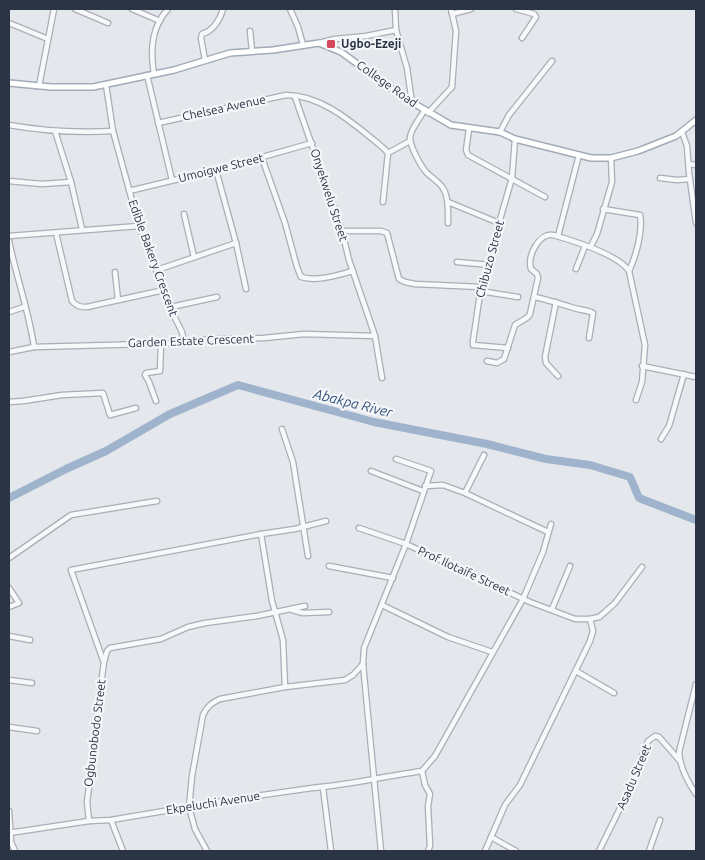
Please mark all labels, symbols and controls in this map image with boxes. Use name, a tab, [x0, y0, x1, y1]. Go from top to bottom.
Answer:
place label: Ugbo-Ezeji	[341, 37, 401, 50]
marker: Ugbo-Ezeji	[325, 38, 337, 50]
street label: College Road	[354, 58, 420, 109]
street label: Chelsea Avenue	[181, 92, 267, 123]
street label: Onyekwelu Street	[308, 147, 351, 243]
street label: Umoigwe Street	[177, 151, 265, 184]
street label: Edible Bakery Crescent	[126, 198, 181, 318]
street label: Chibuzo Street	[473, 218, 506, 299]
street label: Garden Estate Crescent	[128, 332, 255, 349]
water label: Abakpa River	[311, 385, 395, 421]
street label: Prof Ilotaife Street	[416, 543, 513, 598]
street label: Ogbunobodo Street	[81, 678, 108, 787]
street label: Asadu Street	[614, 742, 653, 811]
street label: Ekpeluchi Avenue	[165, 789, 261, 816]

